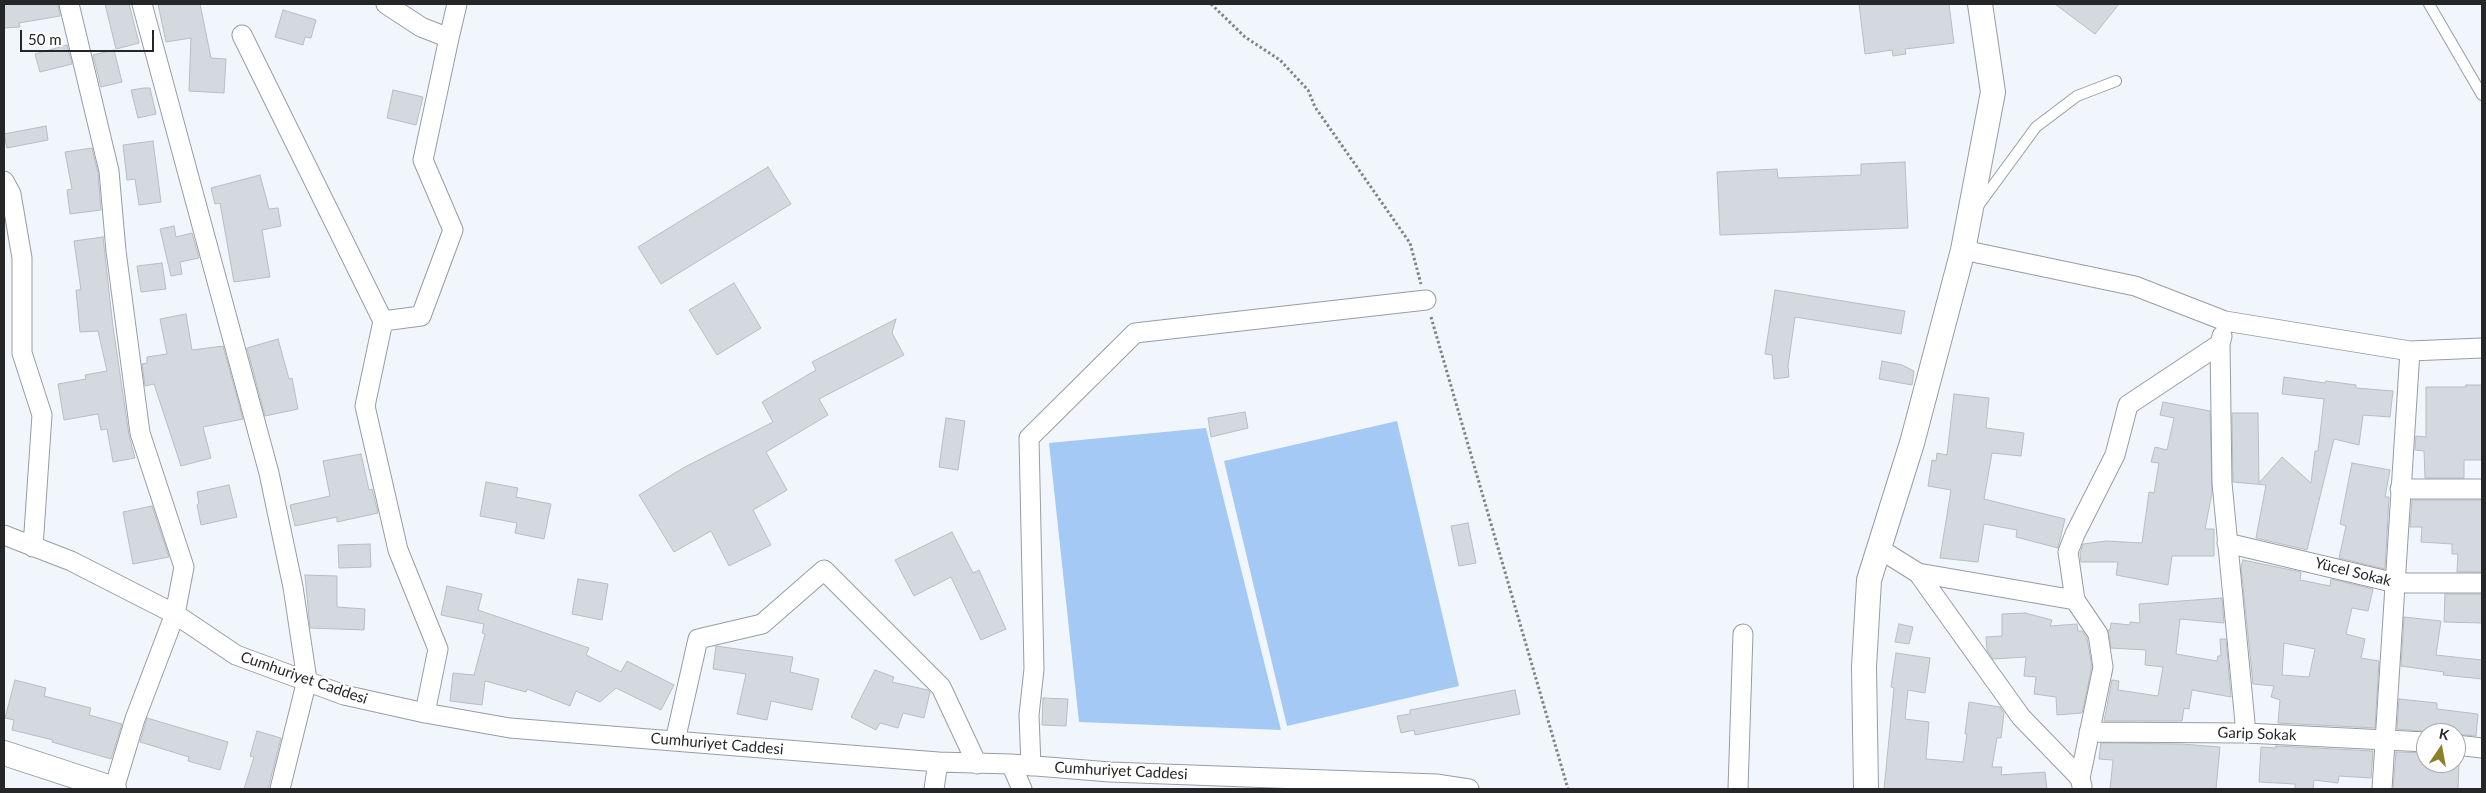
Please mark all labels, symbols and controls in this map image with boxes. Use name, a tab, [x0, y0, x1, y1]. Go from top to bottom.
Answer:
scale bar	[22, 20, 156, 52]
text: 50 m	[28, 30, 62, 48]
street label: Yücel Sokak	[2313, 554, 2393, 590]
street label: Cumhuriyet Caddesi	[238, 648, 370, 708]
north arrow	[2416, 723, 2466, 773]
street label: Garip Sokak	[2217, 724, 2297, 744]
text: K	[2438, 725, 2450, 743]
street label: Cumhuriyet Caddesi	[650, 729, 784, 759]
street label: Cumhuriyet Caddesi	[1054, 759, 1188, 783]

